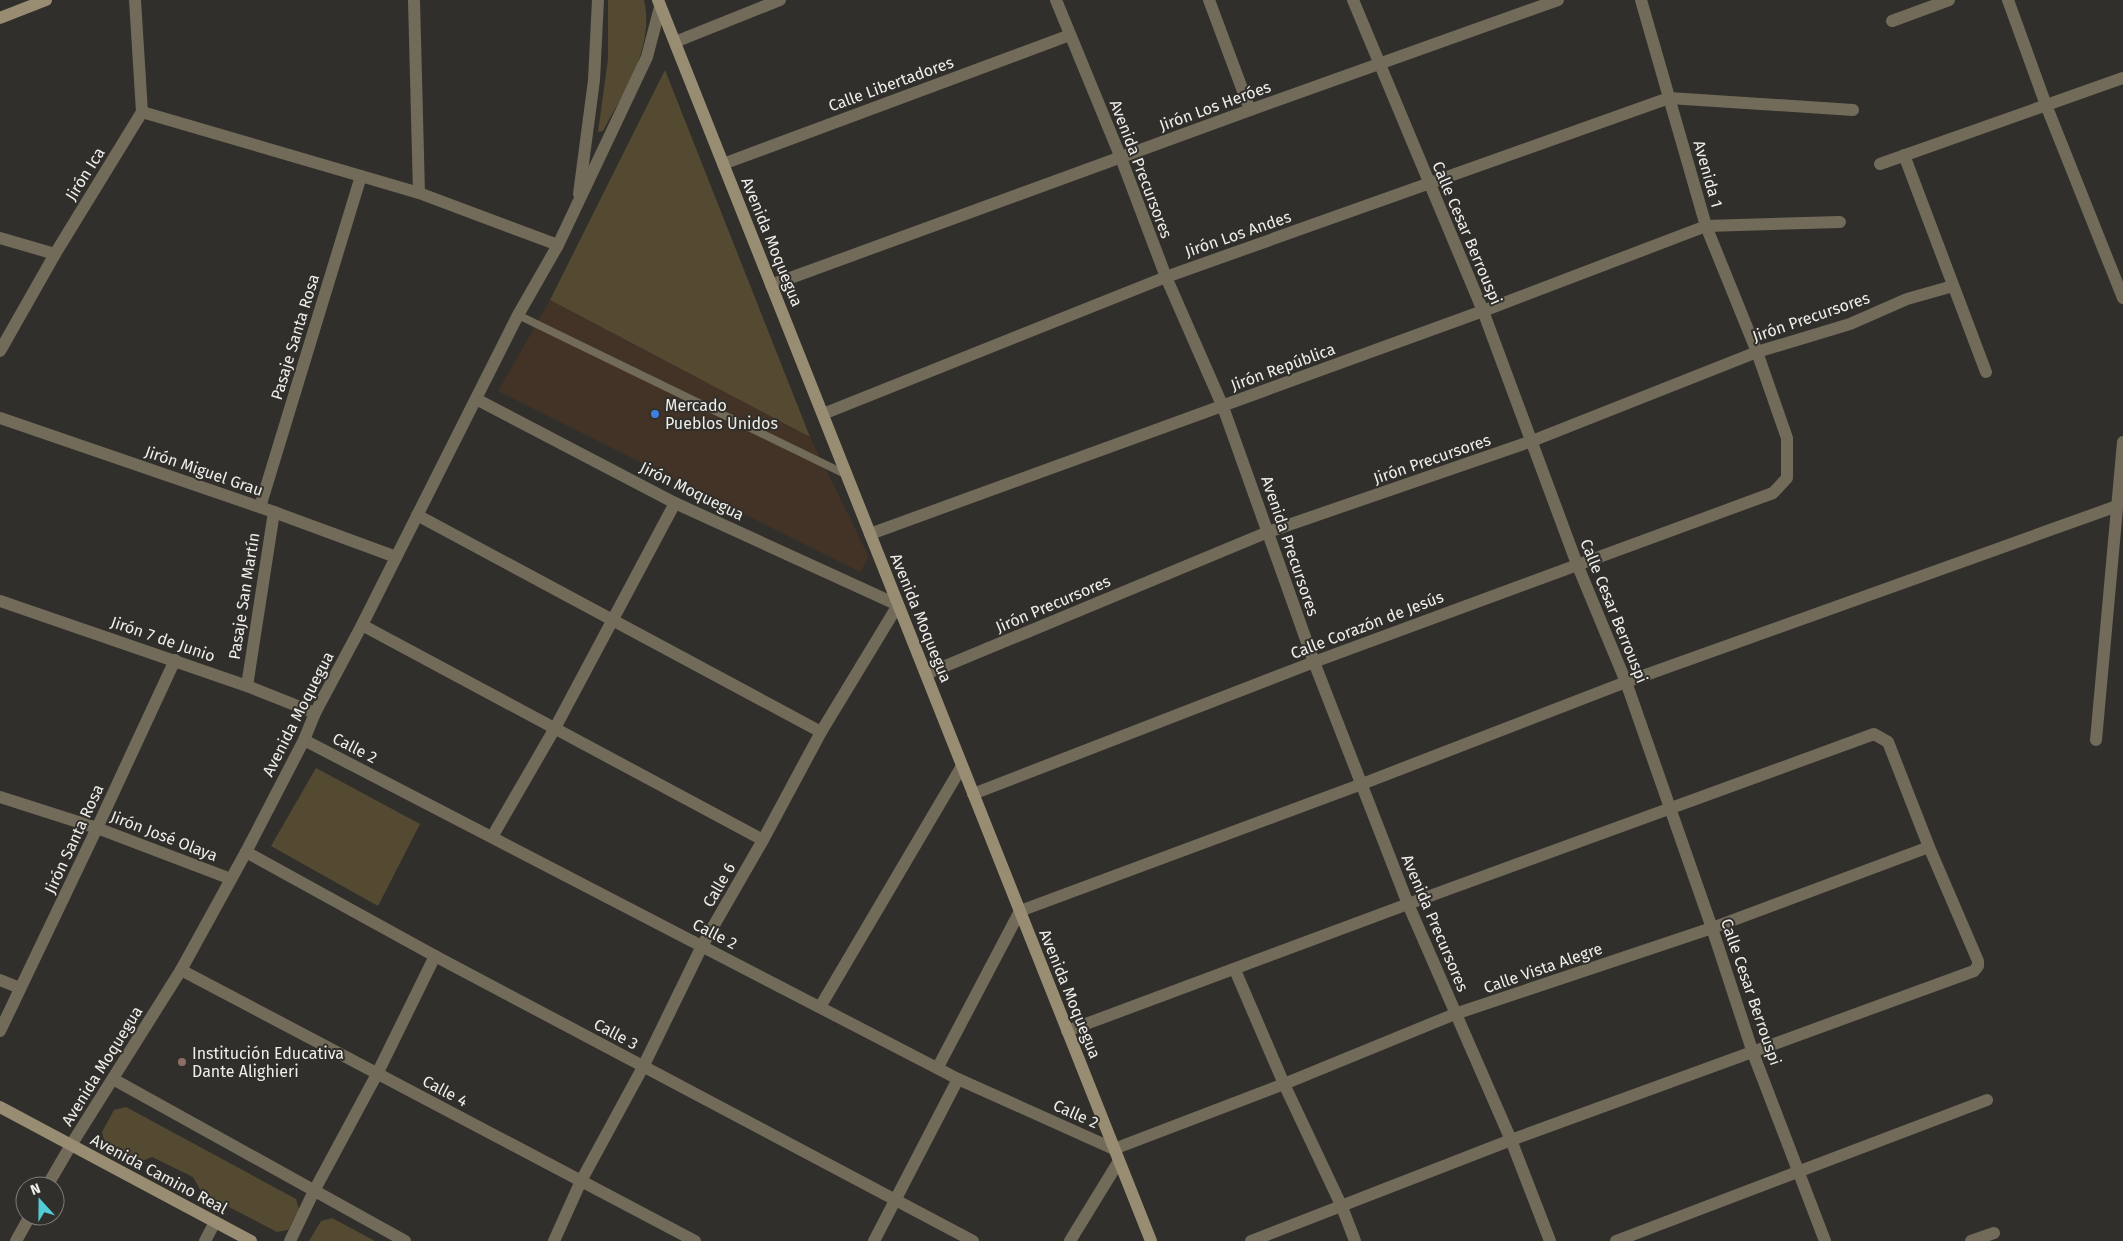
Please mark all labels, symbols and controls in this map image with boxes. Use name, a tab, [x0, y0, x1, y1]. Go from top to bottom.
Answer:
street label: Calle Libertadores	[826, 53, 956, 115]
street label: Jirón Los Heróes	[1157, 77, 1273, 135]
street label: Avenida Precursores	[1106, 97, 1176, 241]
street label: Avenida 1	[1689, 138, 1727, 210]
street label: Jirón Ica	[61, 144, 109, 204]
street label: Calle Cesar Berrouspi	[1428, 158, 1506, 308]
street label: Avenida Moquegua	[737, 175, 807, 309]
street label: Jirón Los Andes	[1182, 207, 1294, 261]
street label: Pasaje Santa Rosa	[267, 272, 323, 402]
street label: Jirón Precursores	[1750, 288, 1872, 346]
street label: Jirón República	[1228, 339, 1338, 395]
place label: Mercado Pueblos Unidos	[665, 396, 778, 433]
marker: Mercado Pueblos Unidos	[649, 408, 661, 420]
street label: Jirón Precursores	[1371, 430, 1493, 488]
street label: Jirón Miguel Grau	[142, 442, 266, 500]
street label: Jirón Moquegua	[637, 458, 747, 524]
street label: Avenida Precursores	[1257, 473, 1323, 619]
street label: Pasaje San Martín	[225, 531, 263, 661]
street label: Calle Cesar Berrouspi	[1576, 536, 1652, 686]
street label: Avenida Moquegua	[886, 551, 956, 685]
street label: Jirón Precursores	[993, 571, 1113, 637]
street label: Calle Corazón de Jesús	[1288, 587, 1446, 663]
street label: Jirón 7 de Junio	[108, 612, 218, 666]
street label: Avenida Moquegua	[258, 648, 338, 780]
street label: Calle 2	[330, 729, 381, 767]
street label: Jirón Santa Rosa	[40, 781, 108, 897]
street label: Jirón José Olaya	[108, 807, 220, 865]
street label: Avenida Precursores	[1398, 852, 1472, 994]
street label: Calle 6	[699, 859, 739, 911]
street label: Calle 2	[690, 915, 741, 953]
street label: Calle Cesar Berrouspi	[1717, 916, 1785, 1068]
street label: Avenida Moquegua	[1035, 927, 1105, 1061]
street label: Calle Vista Alegre	[1481, 939, 1605, 997]
street label: Avenida Moquegua	[57, 1003, 147, 1129]
street label: Calle 3	[591, 1014, 641, 1054]
place label: Institución Educativa Dante Alighieri	[192, 1044, 344, 1081]
marker: Institución Educativa Dante Alighieri	[176, 1056, 188, 1068]
street label: Calle 4	[419, 1071, 471, 1111]
street label: Calle 2	[1050, 1096, 1102, 1132]
street label: Avenida Camino Real	[87, 1130, 231, 1218]
north arrow	[15, 1176, 65, 1226]
text: N	[28, 1180, 43, 1199]

